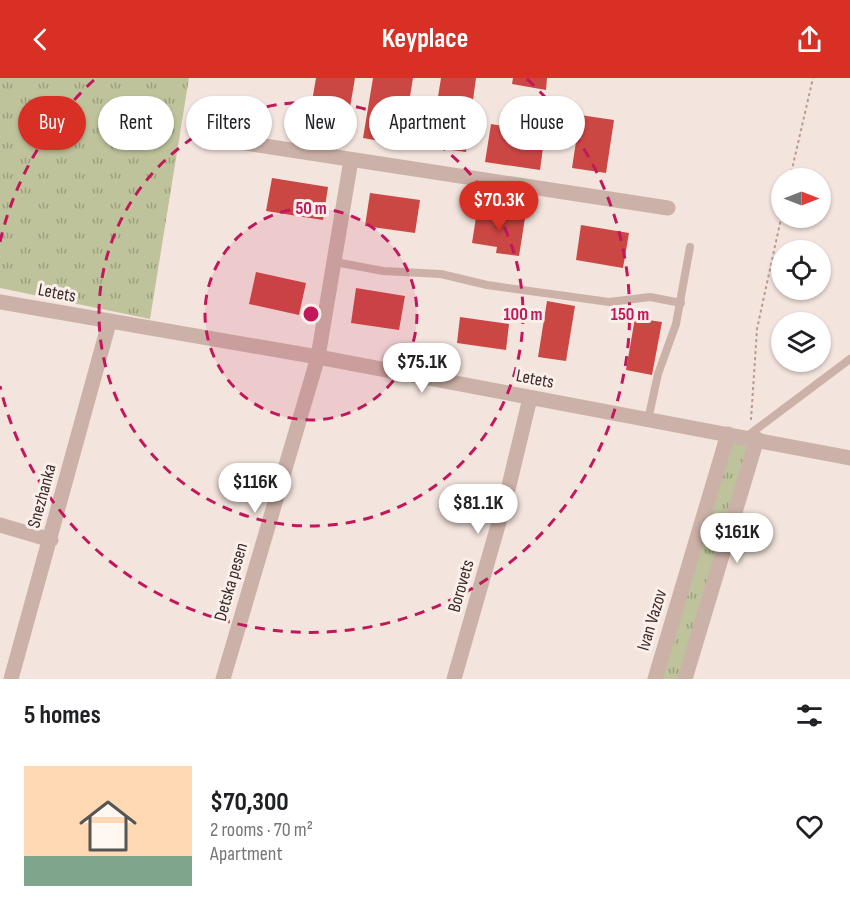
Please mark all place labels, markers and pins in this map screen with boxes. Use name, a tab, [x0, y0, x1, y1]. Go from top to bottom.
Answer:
pin: $70.3K	[450, 181, 548, 232]
centre of rings	[301, 304, 321, 324]
pin: $75.1K	[373, 343, 471, 394]
pin: $116K	[213, 463, 297, 514]
pin: $81.1K	[429, 484, 527, 535]
pin: $161K	[695, 513, 779, 564]

